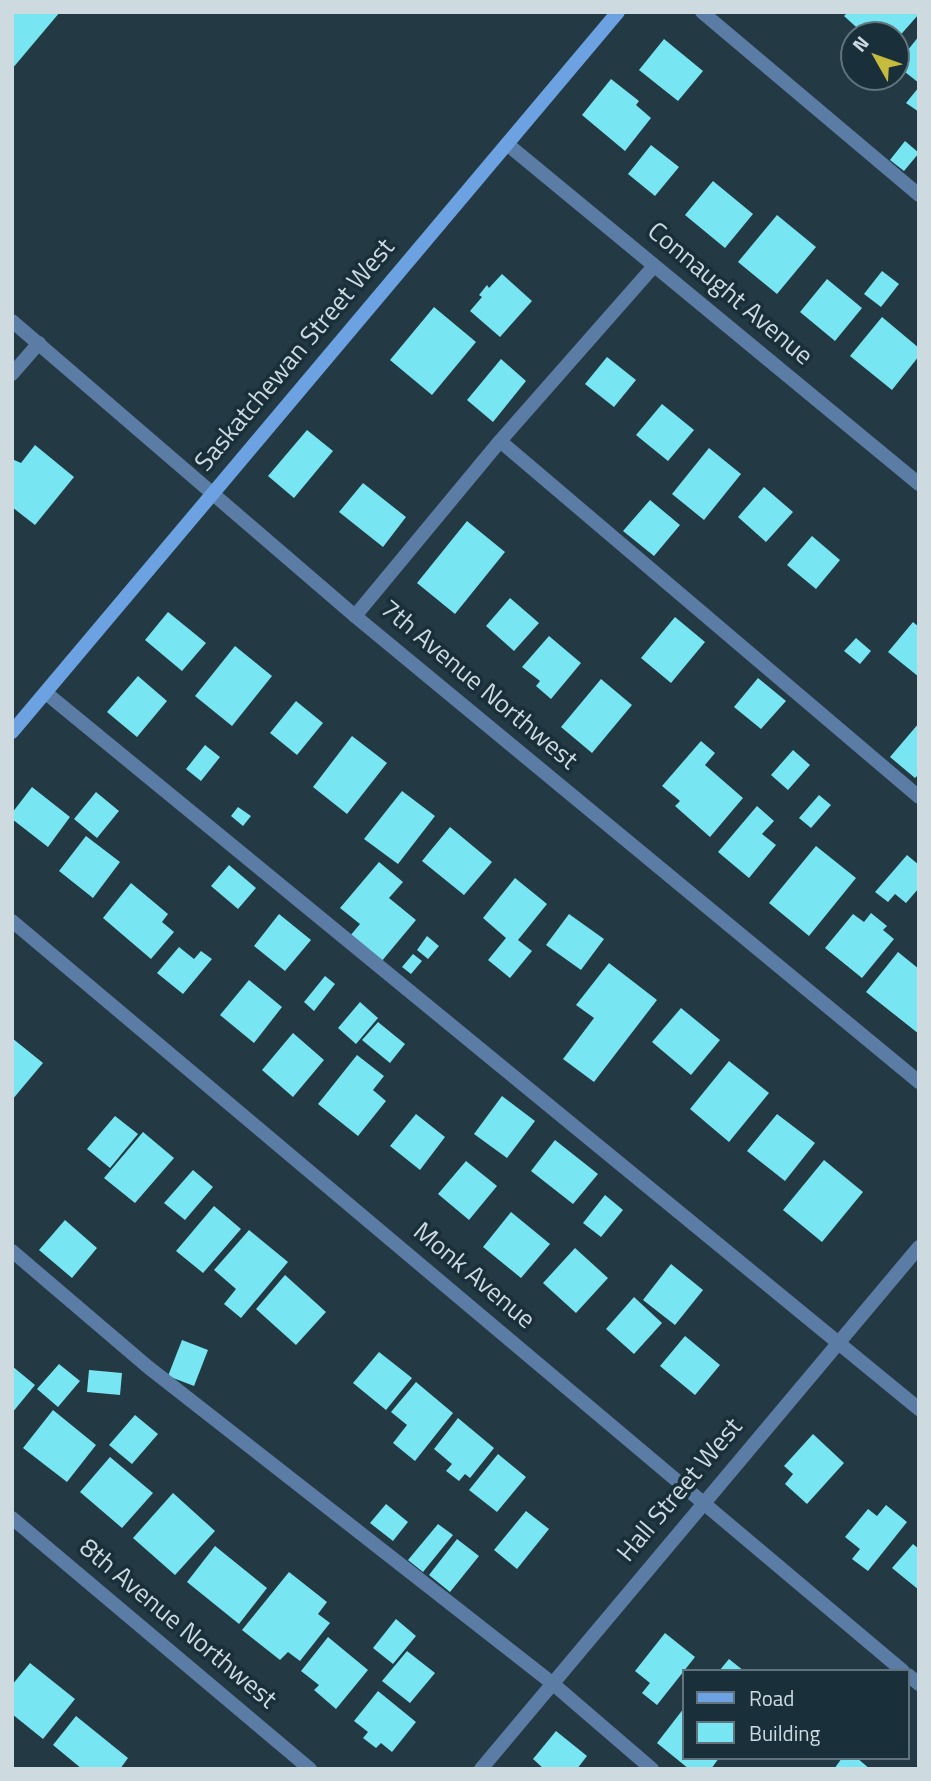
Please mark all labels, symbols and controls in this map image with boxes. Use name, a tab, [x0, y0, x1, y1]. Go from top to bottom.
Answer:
north arrow	[840, 21, 910, 91]
text: N	[845, 29, 875, 58]
street label: Connaught Avenue	[640, 217, 818, 373]
street label: Saskatchewan Street West	[190, 233, 402, 479]
street label: 7th Avenue Northwest	[373, 594, 583, 778]
street label: Monk Avenue	[406, 1217, 540, 1337]
street label: Hall Street West	[612, 1413, 750, 1569]
street label: 8th Avenue Northwest	[72, 1533, 282, 1717]
legend	[682, 1669, 910, 1760]
text: Road	[749, 1682, 794, 1714]
text: Building	[749, 1717, 820, 1749]

